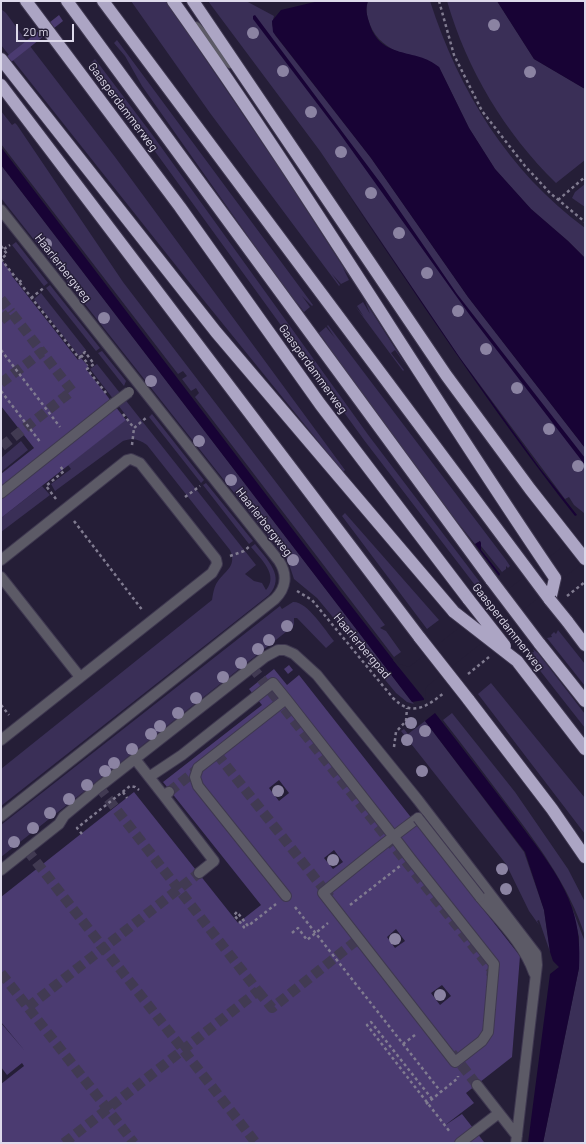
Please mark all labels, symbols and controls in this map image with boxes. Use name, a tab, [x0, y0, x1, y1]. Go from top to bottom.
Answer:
scale bar	[18, 16, 76, 42]
text: 20 m	[23, 24, 49, 38]
street label: Gaasperdammerweg	[85, 60, 161, 154]
street label: Haarlerbergweg	[32, 231, 94, 305]
street label: Gaasperdammerweg	[276, 321, 350, 417]
street label: Haarlerbergweg	[233, 485, 295, 559]
street label: Gaasperdammerweg	[469, 580, 547, 674]
street label: Haarlerbergpad	[331, 610, 393, 682]

